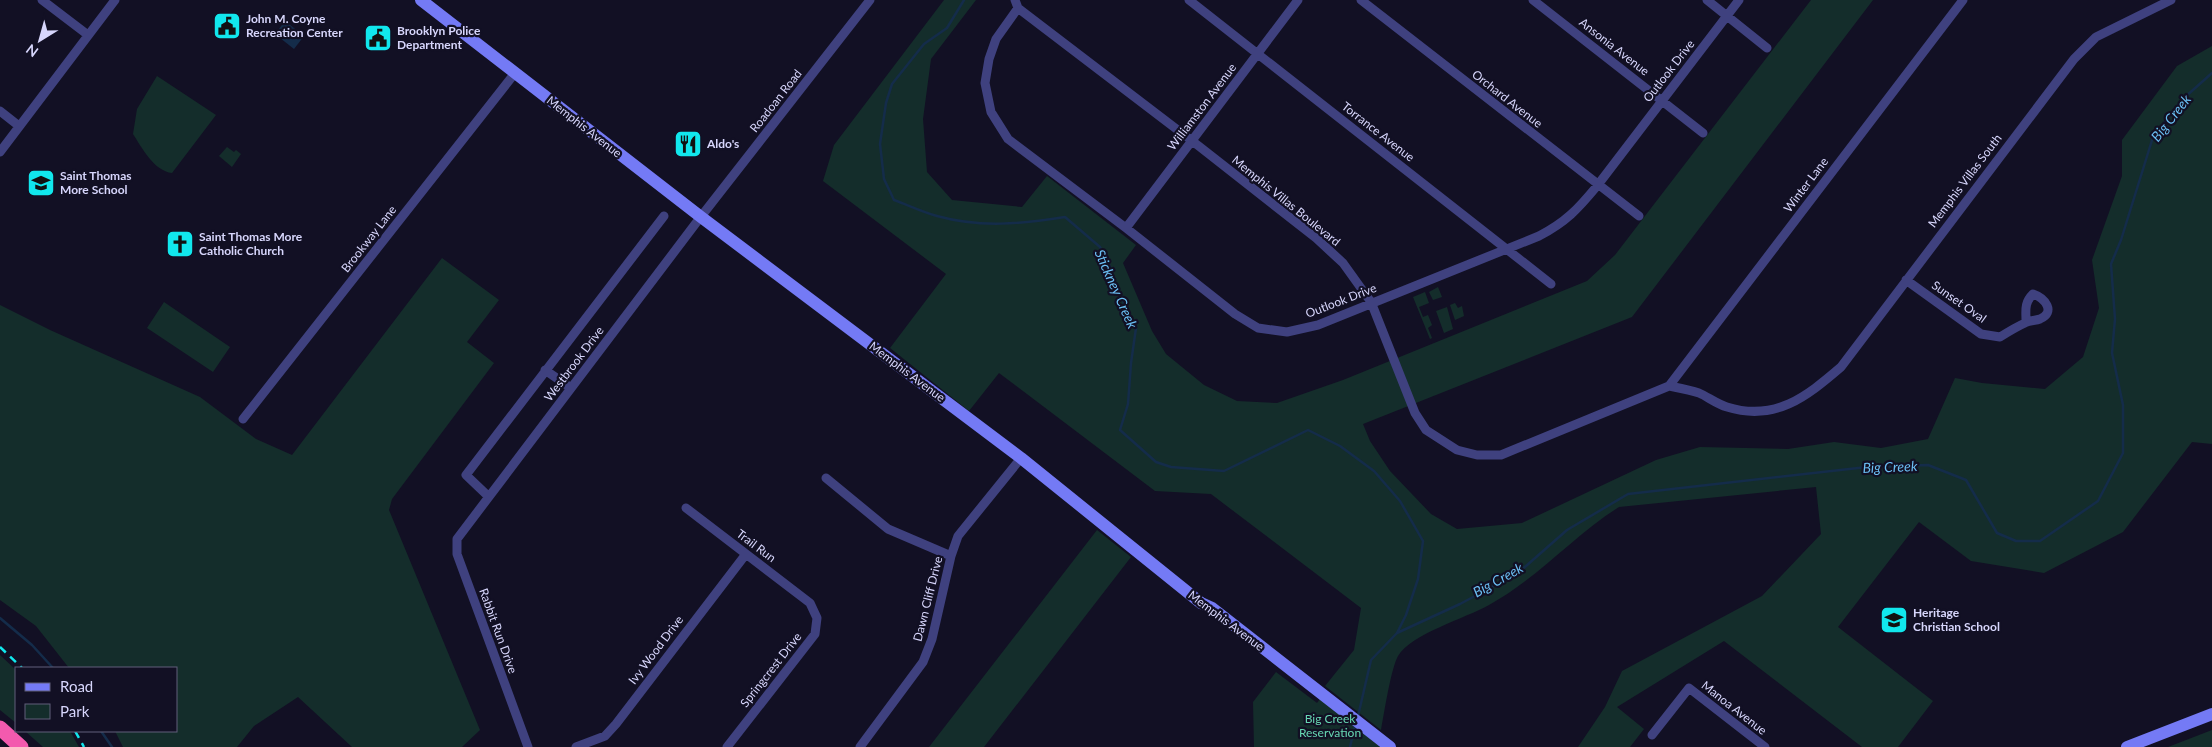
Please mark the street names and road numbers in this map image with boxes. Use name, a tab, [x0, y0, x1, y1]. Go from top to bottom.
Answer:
street label: Ansonia Avenue	[1576, 15, 1652, 79]
street label: Outlook Drive	[1640, 37, 1698, 105]
street label: Williamston Avenue	[1164, 60, 1239, 153]
street label: Roadoan Road	[746, 66, 805, 135]
street label: Orchard Avenue	[1469, 66, 1546, 131]
street label: Memphis Avenue	[544, 93, 625, 161]
street label: Torrance Avenue	[1339, 99, 1418, 165]
street label: Memphis Villas South	[1925, 131, 2005, 230]
street label: Memphis Villas Boulevard	[1229, 152, 1344, 249]
street label: Winter Lane	[1780, 154, 1831, 215]
street label: Brookway Lane	[338, 202, 399, 275]
street label: Sunset Oval	[1929, 277, 1989, 326]
street label: Outlook Drive	[1303, 280, 1378, 321]
street label: Westbrook Drive	[541, 323, 607, 404]
street label: Memphis Avenue	[866, 338, 948, 405]
street label: Trail Run	[734, 526, 779, 565]
street label: Dawn Cliff Drive	[910, 555, 945, 643]
street label: Rabbit Run Drive	[476, 586, 521, 675]
street label: Memphis Avenue	[1185, 587, 1267, 654]
street label: Ivy Wood Drive	[625, 612, 686, 687]
street label: Springcrest Drive	[737, 629, 804, 710]
street label: Manoa Avenue	[1699, 677, 1770, 738]

